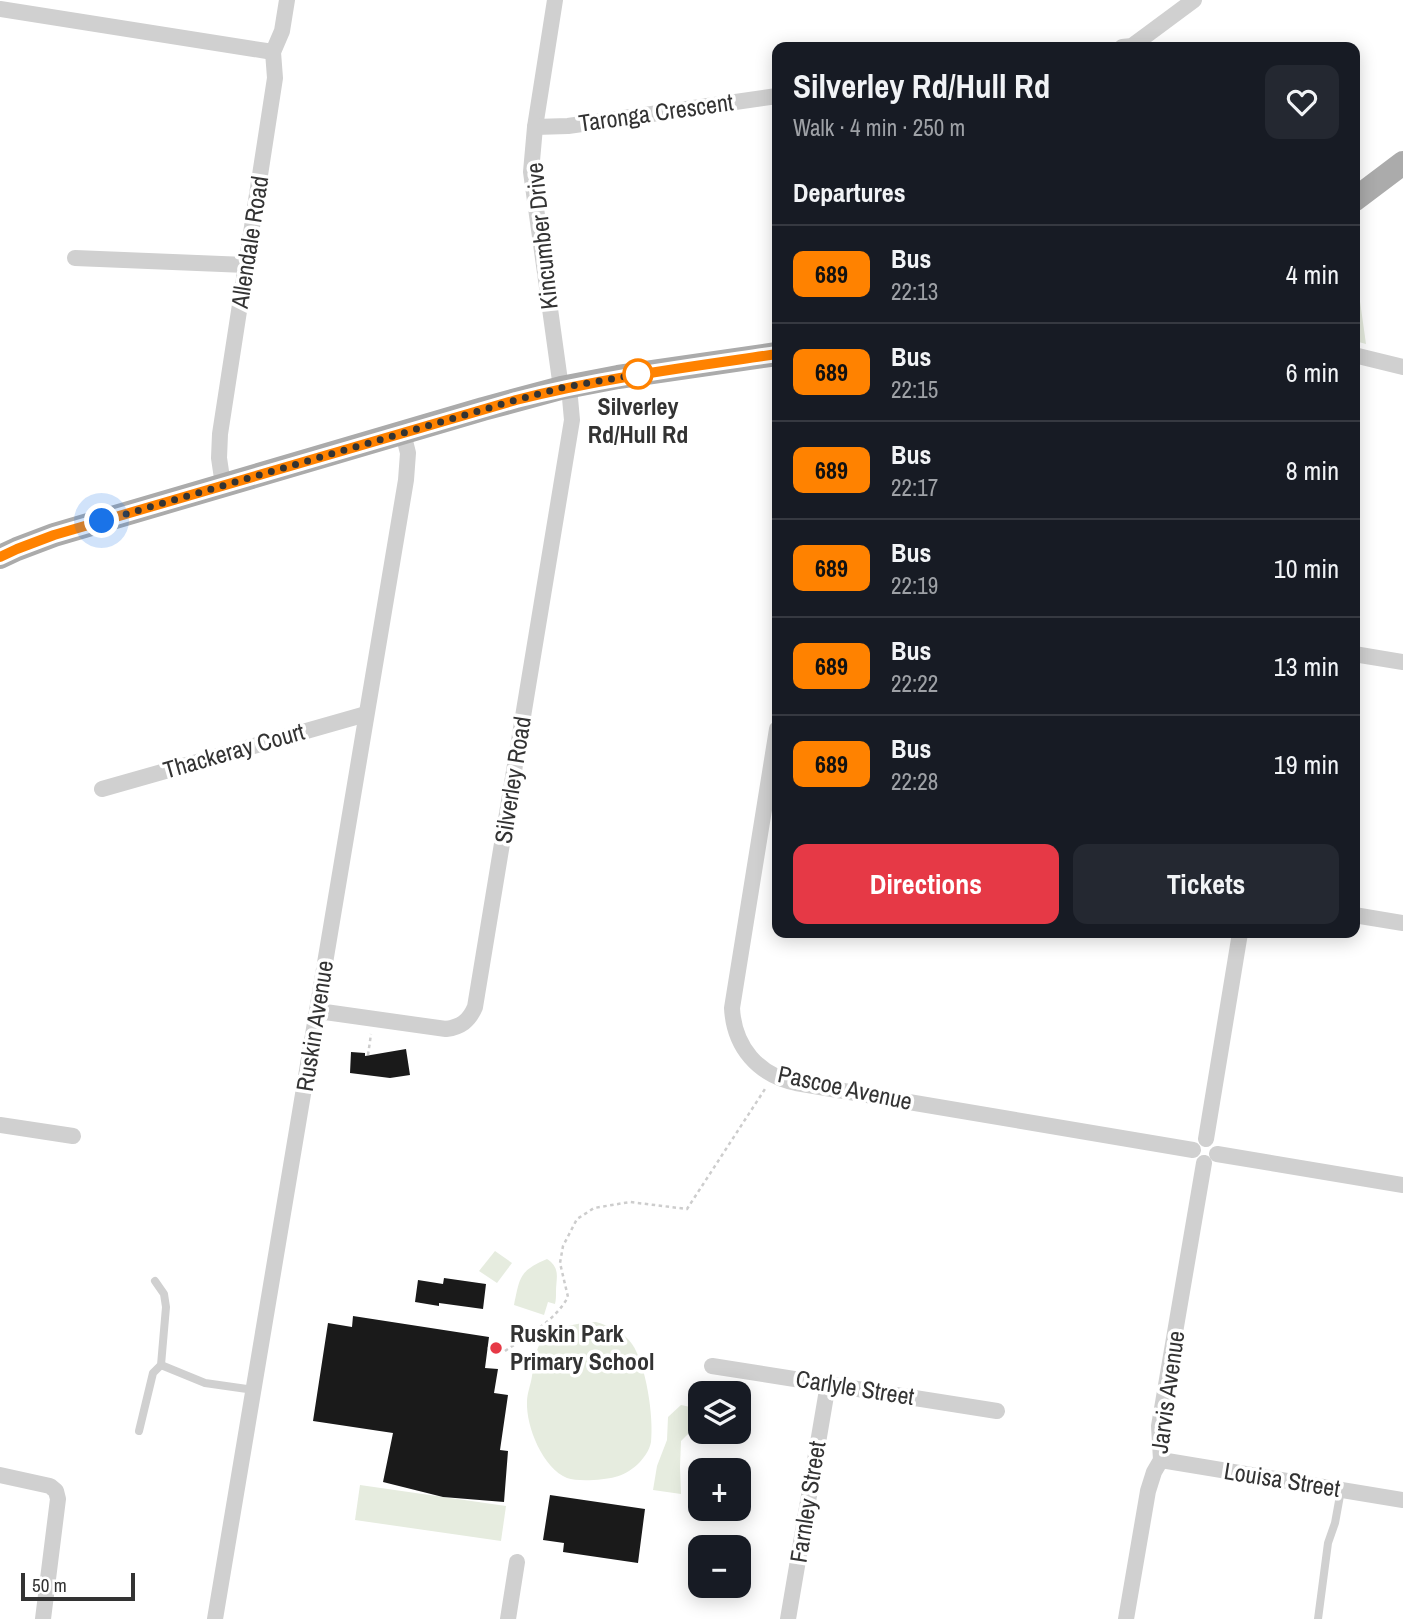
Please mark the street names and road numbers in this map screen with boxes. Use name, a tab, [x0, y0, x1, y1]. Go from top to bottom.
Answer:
street label: Taronga Crescent	[577, 85, 736, 139]
street label: Kincumber Drive	[517, 161, 565, 311]
street label: Allendale Road	[223, 173, 275, 311]
street label: Thackeray Court	[159, 714, 309, 785]
street label: Silverley Road	[486, 714, 538, 846]
street label: Ruskin Avenue	[288, 958, 340, 1094]
street label: Pascoe Avenue	[775, 1057, 915, 1117]
street label: Jarvis Avenue	[1143, 1329, 1191, 1455]
street label: Carlyle Street	[794, 1362, 917, 1412]
street label: Farnley Street	[782, 1438, 832, 1565]
street label: Louisa Street	[1222, 1454, 1343, 1504]

